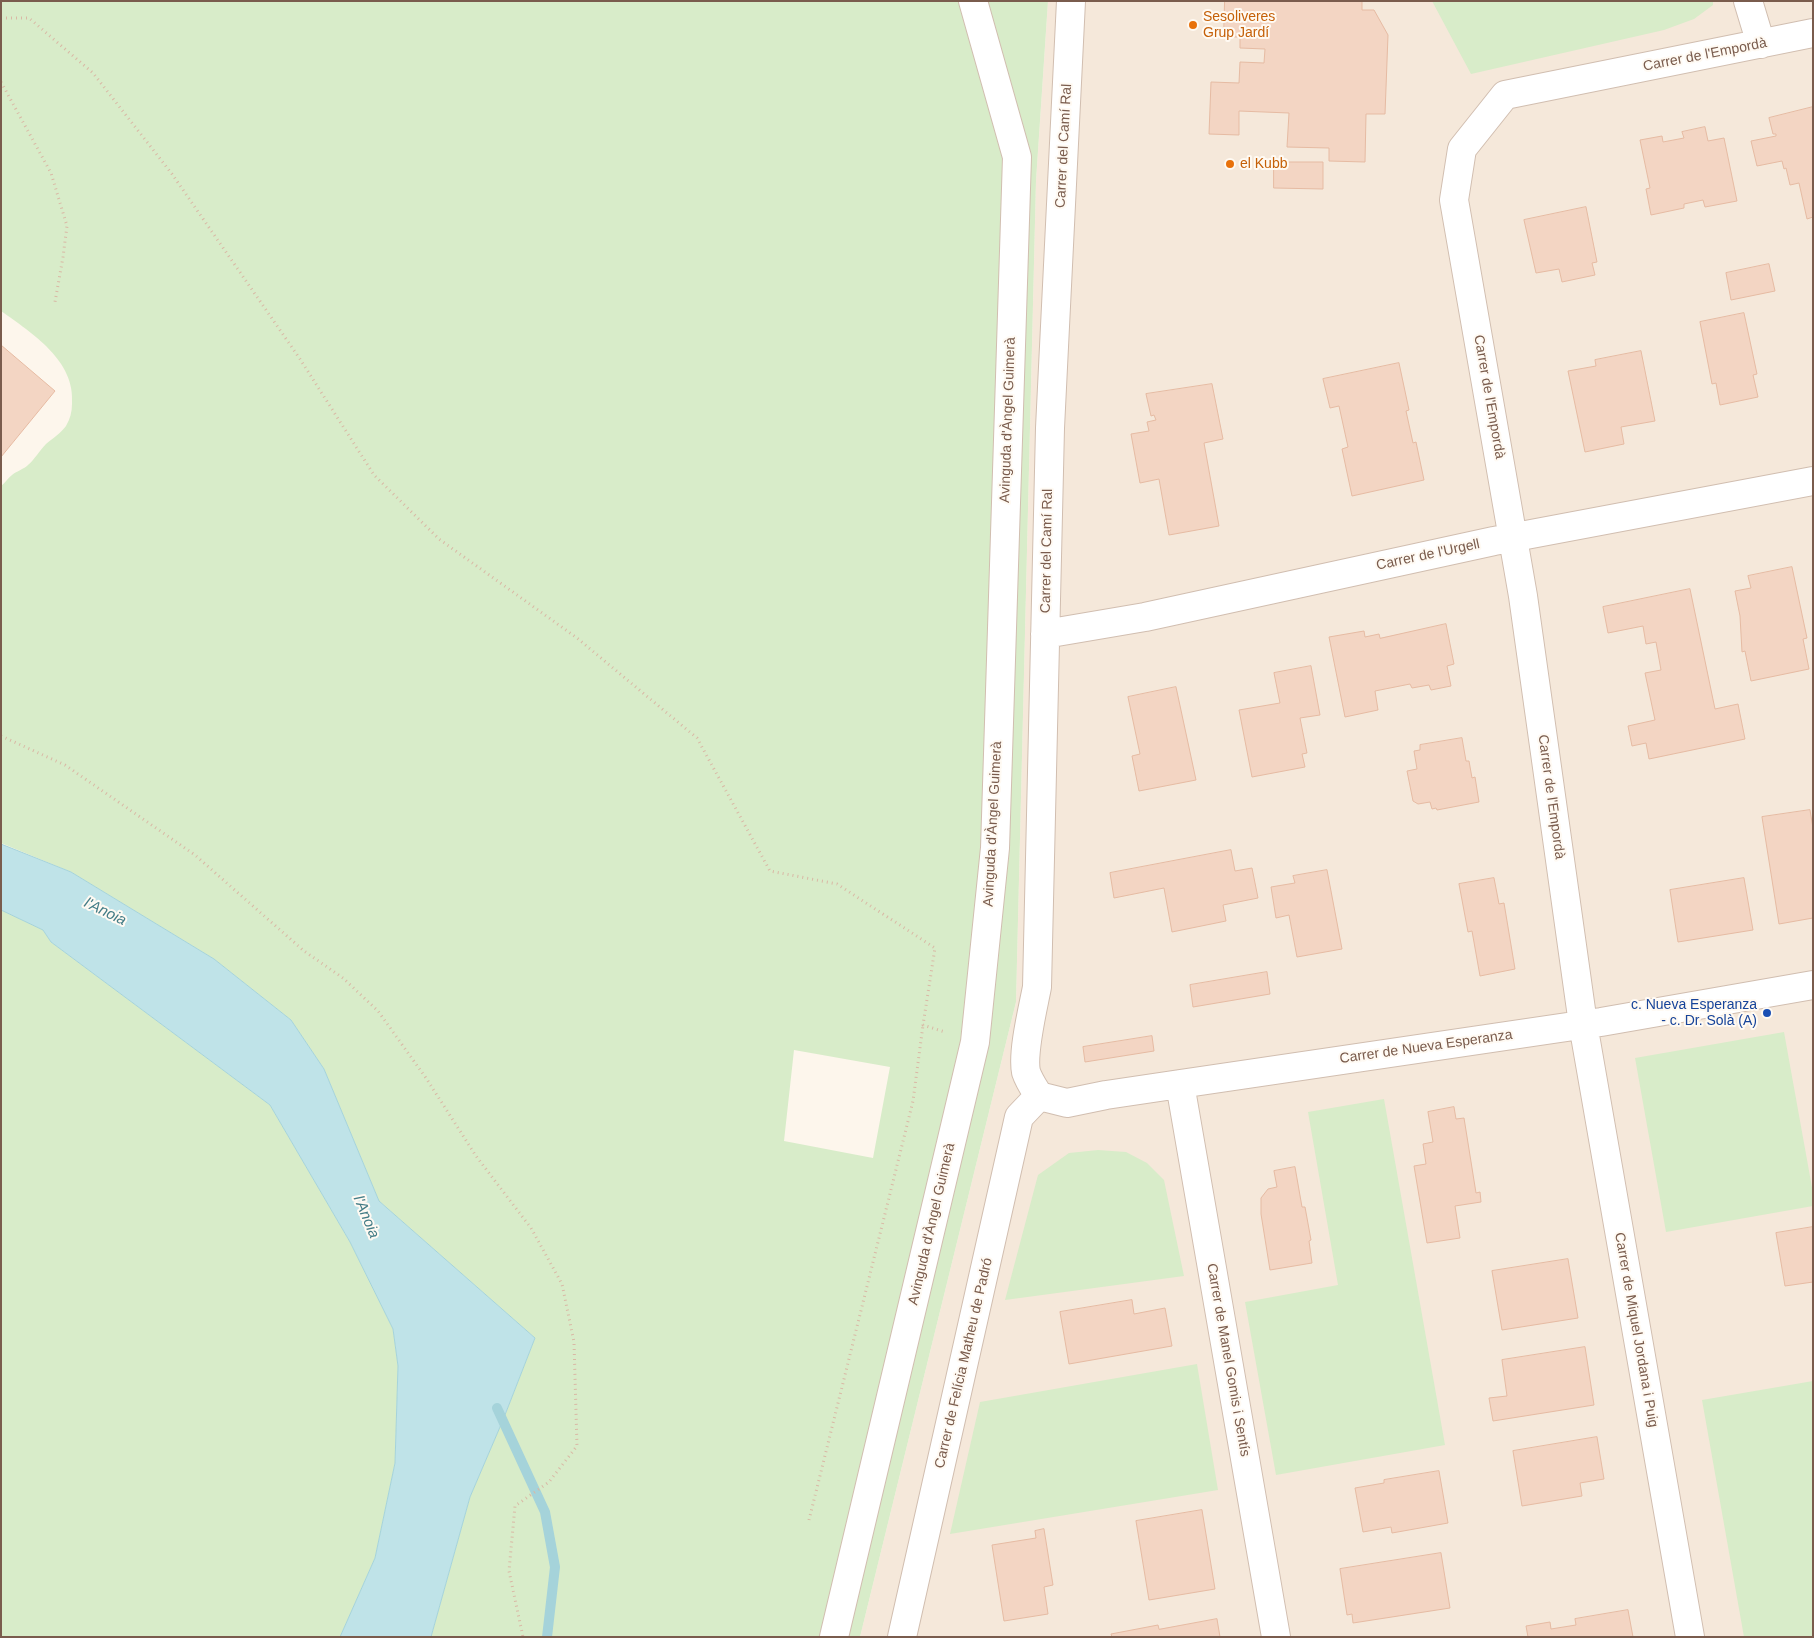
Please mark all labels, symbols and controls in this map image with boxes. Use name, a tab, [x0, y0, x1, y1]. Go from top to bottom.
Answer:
place label: Sesoliveres Grup Jardí	[1203, 9, 1275, 41]
marker: Sesoliveres Grup Jardí	[1187, 19, 1199, 31]
street label: Carrer de l'Empordà	[1642, 35, 1768, 75]
street label: Carrer del Camí Ral	[1052, 83, 1076, 209]
place label: el Kubb	[1240, 156, 1287, 172]
marker: el Kubb	[1224, 158, 1236, 170]
street label: Carrer de l'Empordà	[1470, 334, 1508, 460]
street label: Avinguda d'Àngel Guimerà	[997, 337, 1019, 503]
street label: Carrer del Camí Ral	[1038, 489, 1056, 613]
street label: Carrer de l'Urgell	[1375, 536, 1481, 574]
street label: Carrer de l'Empordà	[1534, 734, 1568, 860]
street label: Avinguda d'Àngel Guimerà	[980, 741, 1006, 907]
water label: l'Anoia	[81, 894, 129, 930]
place label: c. Nueva Esperanza - c. Dr. Solà (A)	[1631, 997, 1757, 1030]
marker: c. Nueva Esperanza - c. Dr. Solà (A)	[1761, 1007, 1773, 1019]
street label: Carrer de Nueva Esperanza	[1339, 1027, 1513, 1067]
street label: Avinguda d'Àngel Guimerà	[905, 1141, 959, 1307]
water label: l'Anoia	[349, 1193, 383, 1241]
street label: Carrer de Miquel Jordana i Puig	[1611, 1231, 1661, 1429]
street label: Carrer de Felícia Matheu de Padró	[932, 1256, 996, 1470]
street label: Carrer de Manel Gomis i Sentís	[1203, 1262, 1253, 1458]

